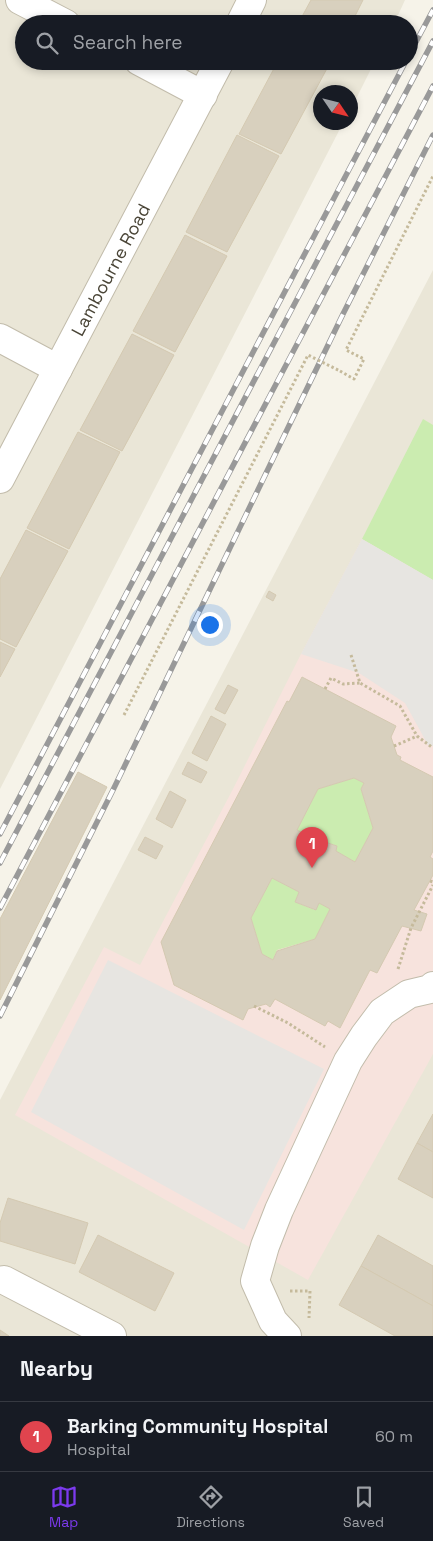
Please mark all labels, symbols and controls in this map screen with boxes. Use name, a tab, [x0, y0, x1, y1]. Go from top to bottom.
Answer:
search box	[15, 15, 418, 70]
icon: search	[33, 29, 61, 57]
text: Search here	[73, 30, 183, 55]
north arrow	[313, 85, 358, 130]
street label: Lambourne Road	[66, 200, 155, 340]
your location	[197, 612, 223, 638]
pin: 1	[296, 827, 328, 868]
text: Nearby	[20, 1355, 93, 1382]
text: Barking Community Hospital	[67, 1414, 328, 1439]
text: 1	[32, 1426, 40, 1447]
text: 60 m	[375, 1426, 413, 1447]
text: Hospital	[67, 1439, 130, 1460]
tab: Map	[49, 1483, 78, 1531]
tab: Directions	[176, 1483, 245, 1531]
tab: Saved	[343, 1483, 384, 1531]

